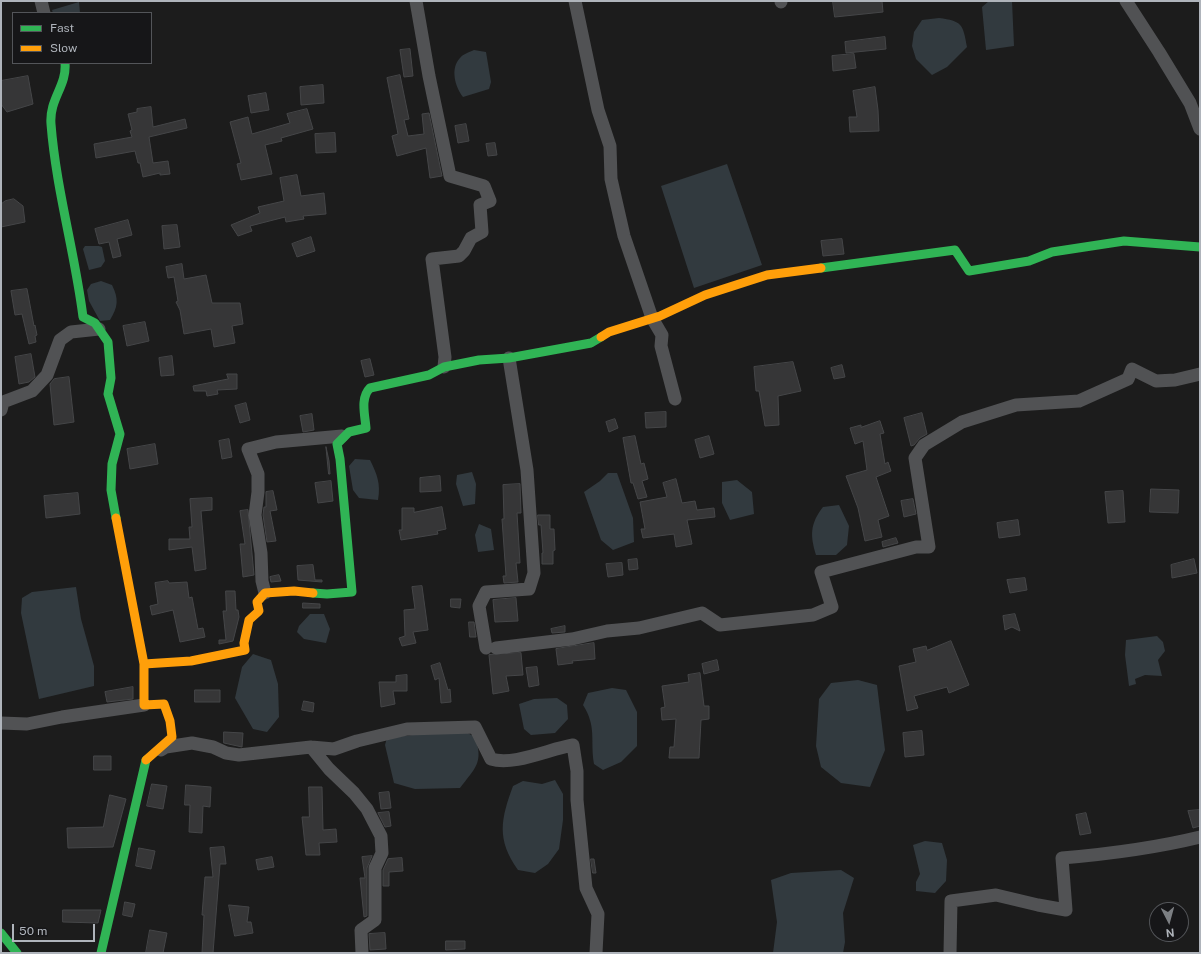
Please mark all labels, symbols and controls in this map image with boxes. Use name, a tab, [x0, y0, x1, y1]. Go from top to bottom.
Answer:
legend	[12, 12, 152, 64]
text: Fast	[50, 21, 74, 35]
text: Slow	[50, 41, 77, 55]
north arrow	[1149, 902, 1189, 942]
scale bar	[14, 916, 97, 942]
text: 50 m	[19, 924, 47, 938]
text: N	[1165, 927, 1175, 939]

